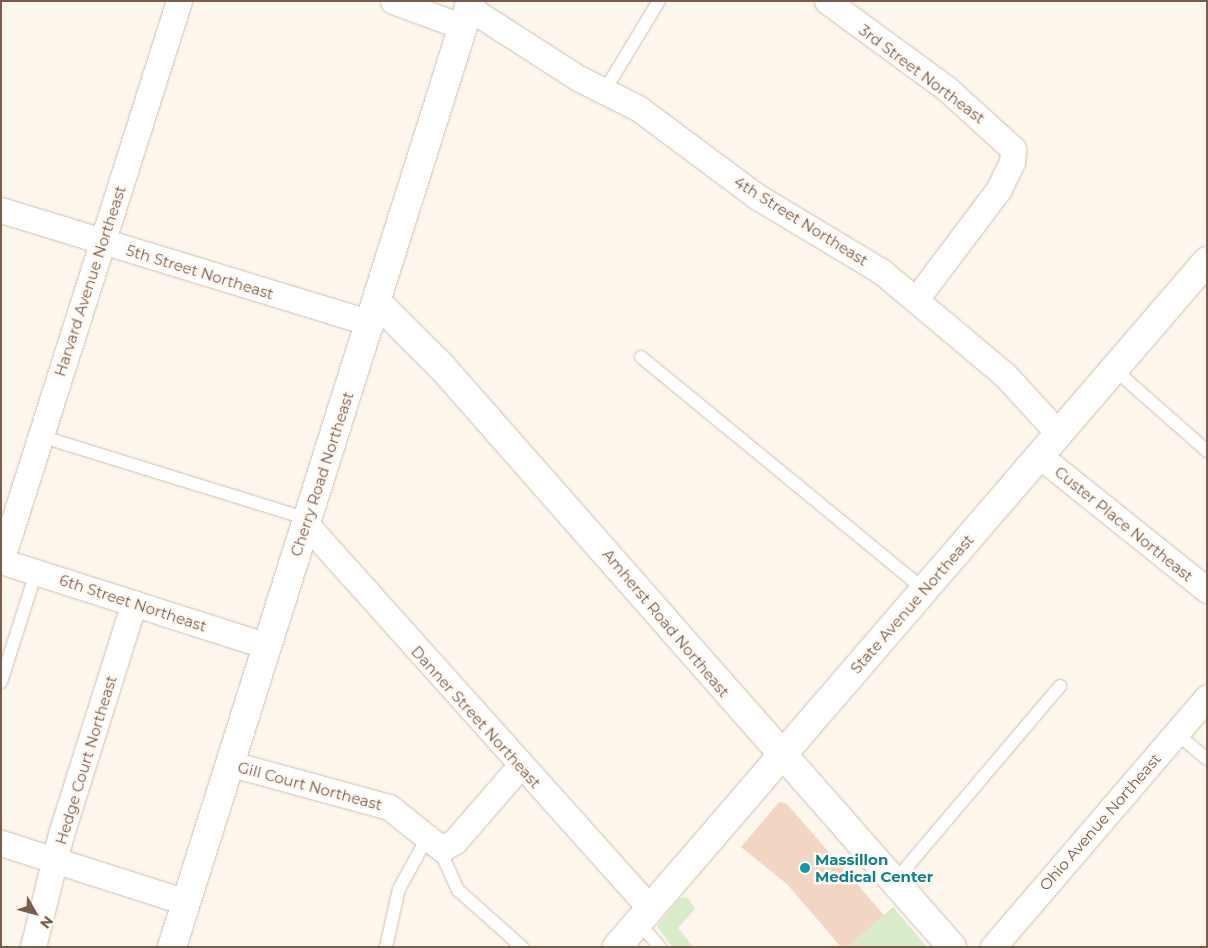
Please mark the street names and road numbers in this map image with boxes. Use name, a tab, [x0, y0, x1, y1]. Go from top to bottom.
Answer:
street label: 3rd Street Northeast	[856, 21, 988, 127]
street label: 4th Street Northeast	[731, 172, 871, 270]
street label: Harvard Avenue Northeast	[51, 183, 129, 379]
street label: 5th Street Northeast	[124, 241, 276, 303]
street label: Cherry Road Northeast	[287, 389, 357, 559]
street label: Custer Place Northeast	[1051, 463, 1197, 585]
street label: State Avenue Northeast	[847, 531, 977, 677]
street label: Amherst Road Northeast	[599, 545, 733, 701]
street label: 6th Street Northeast	[57, 571, 209, 635]
street label: Danner Street Northeast	[407, 642, 545, 792]
street label: Hedge Court Northeast	[52, 673, 120, 847]
street label: Ohio Avenue Northeast	[1036, 750, 1164, 894]
street label: Gill Court Northeast	[236, 758, 384, 814]

